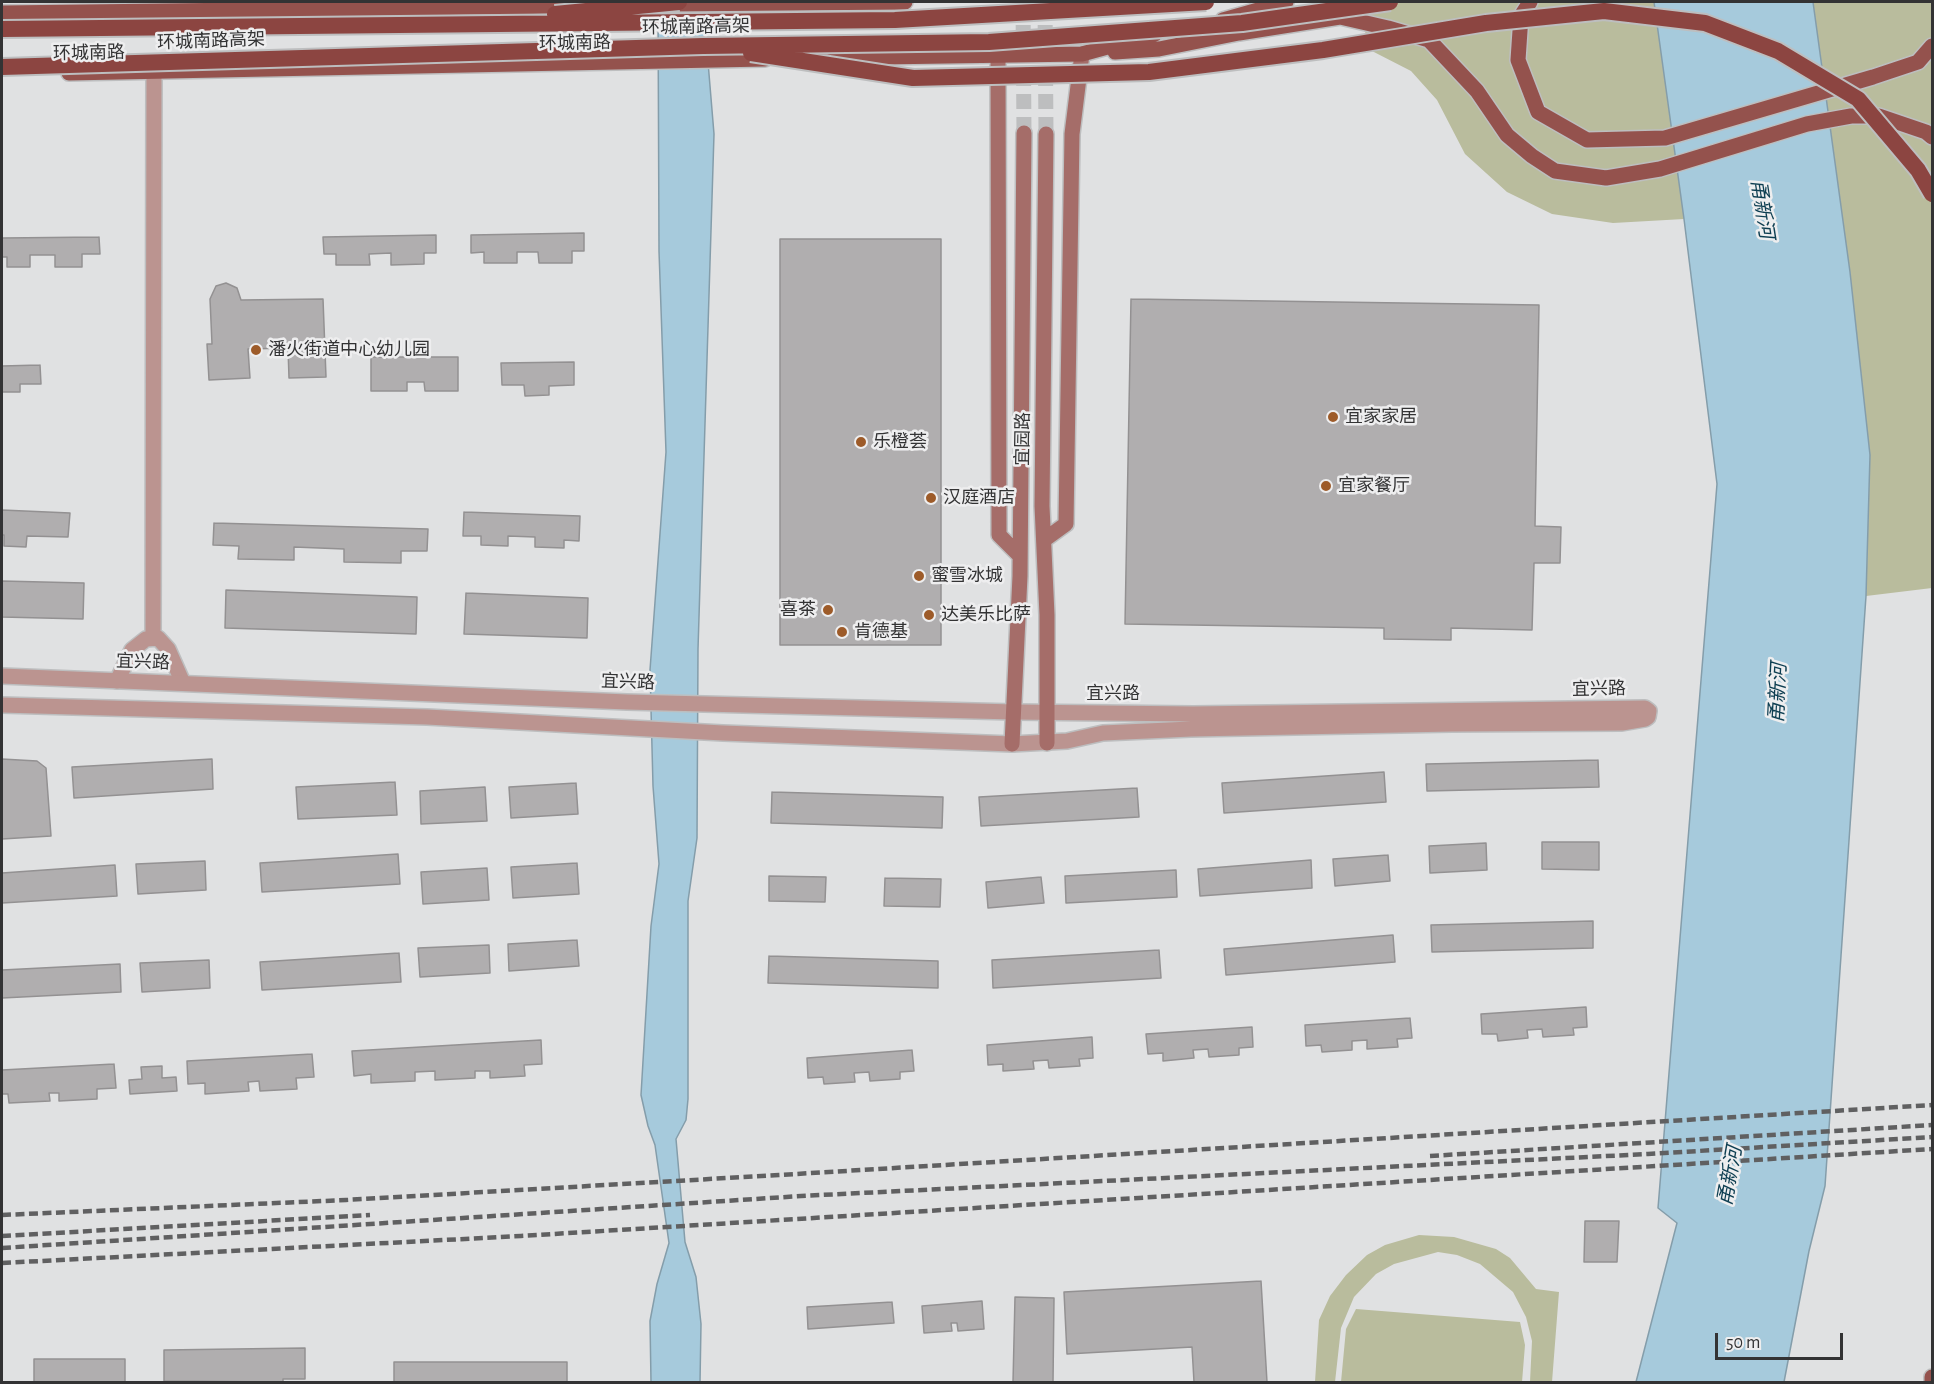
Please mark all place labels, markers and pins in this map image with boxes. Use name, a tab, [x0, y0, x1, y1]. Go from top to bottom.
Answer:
place label: 潘火街道中心幼儿园	[268, 339, 430, 361]
marker: 潘火街道中心幼儿园	[249, 343, 263, 357]
place label: 宜家家居	[1345, 406, 1417, 428]
marker: 宜家家居	[1326, 410, 1340, 424]
place label: 乐橙荟	[873, 431, 927, 453]
marker: 乐橙荟	[854, 435, 868, 449]
place label: 宜家餐厅	[1338, 475, 1410, 497]
marker: 宜家餐厅	[1319, 479, 1333, 493]
place label: 汉庭酒店	[943, 487, 1015, 509]
marker: 汉庭酒店	[924, 491, 938, 505]
place label: 蜜雪冰城	[931, 565, 1003, 587]
marker: 蜜雪冰城	[912, 569, 926, 583]
place label: 喜茶	[780, 599, 816, 621]
marker: 喜茶	[821, 603, 835, 617]
place label: 达美乐比萨	[941, 604, 1031, 626]
marker: 达美乐比萨	[922, 608, 936, 622]
place label: 肯德基	[854, 621, 908, 643]
marker: 肯德基	[835, 625, 849, 639]

